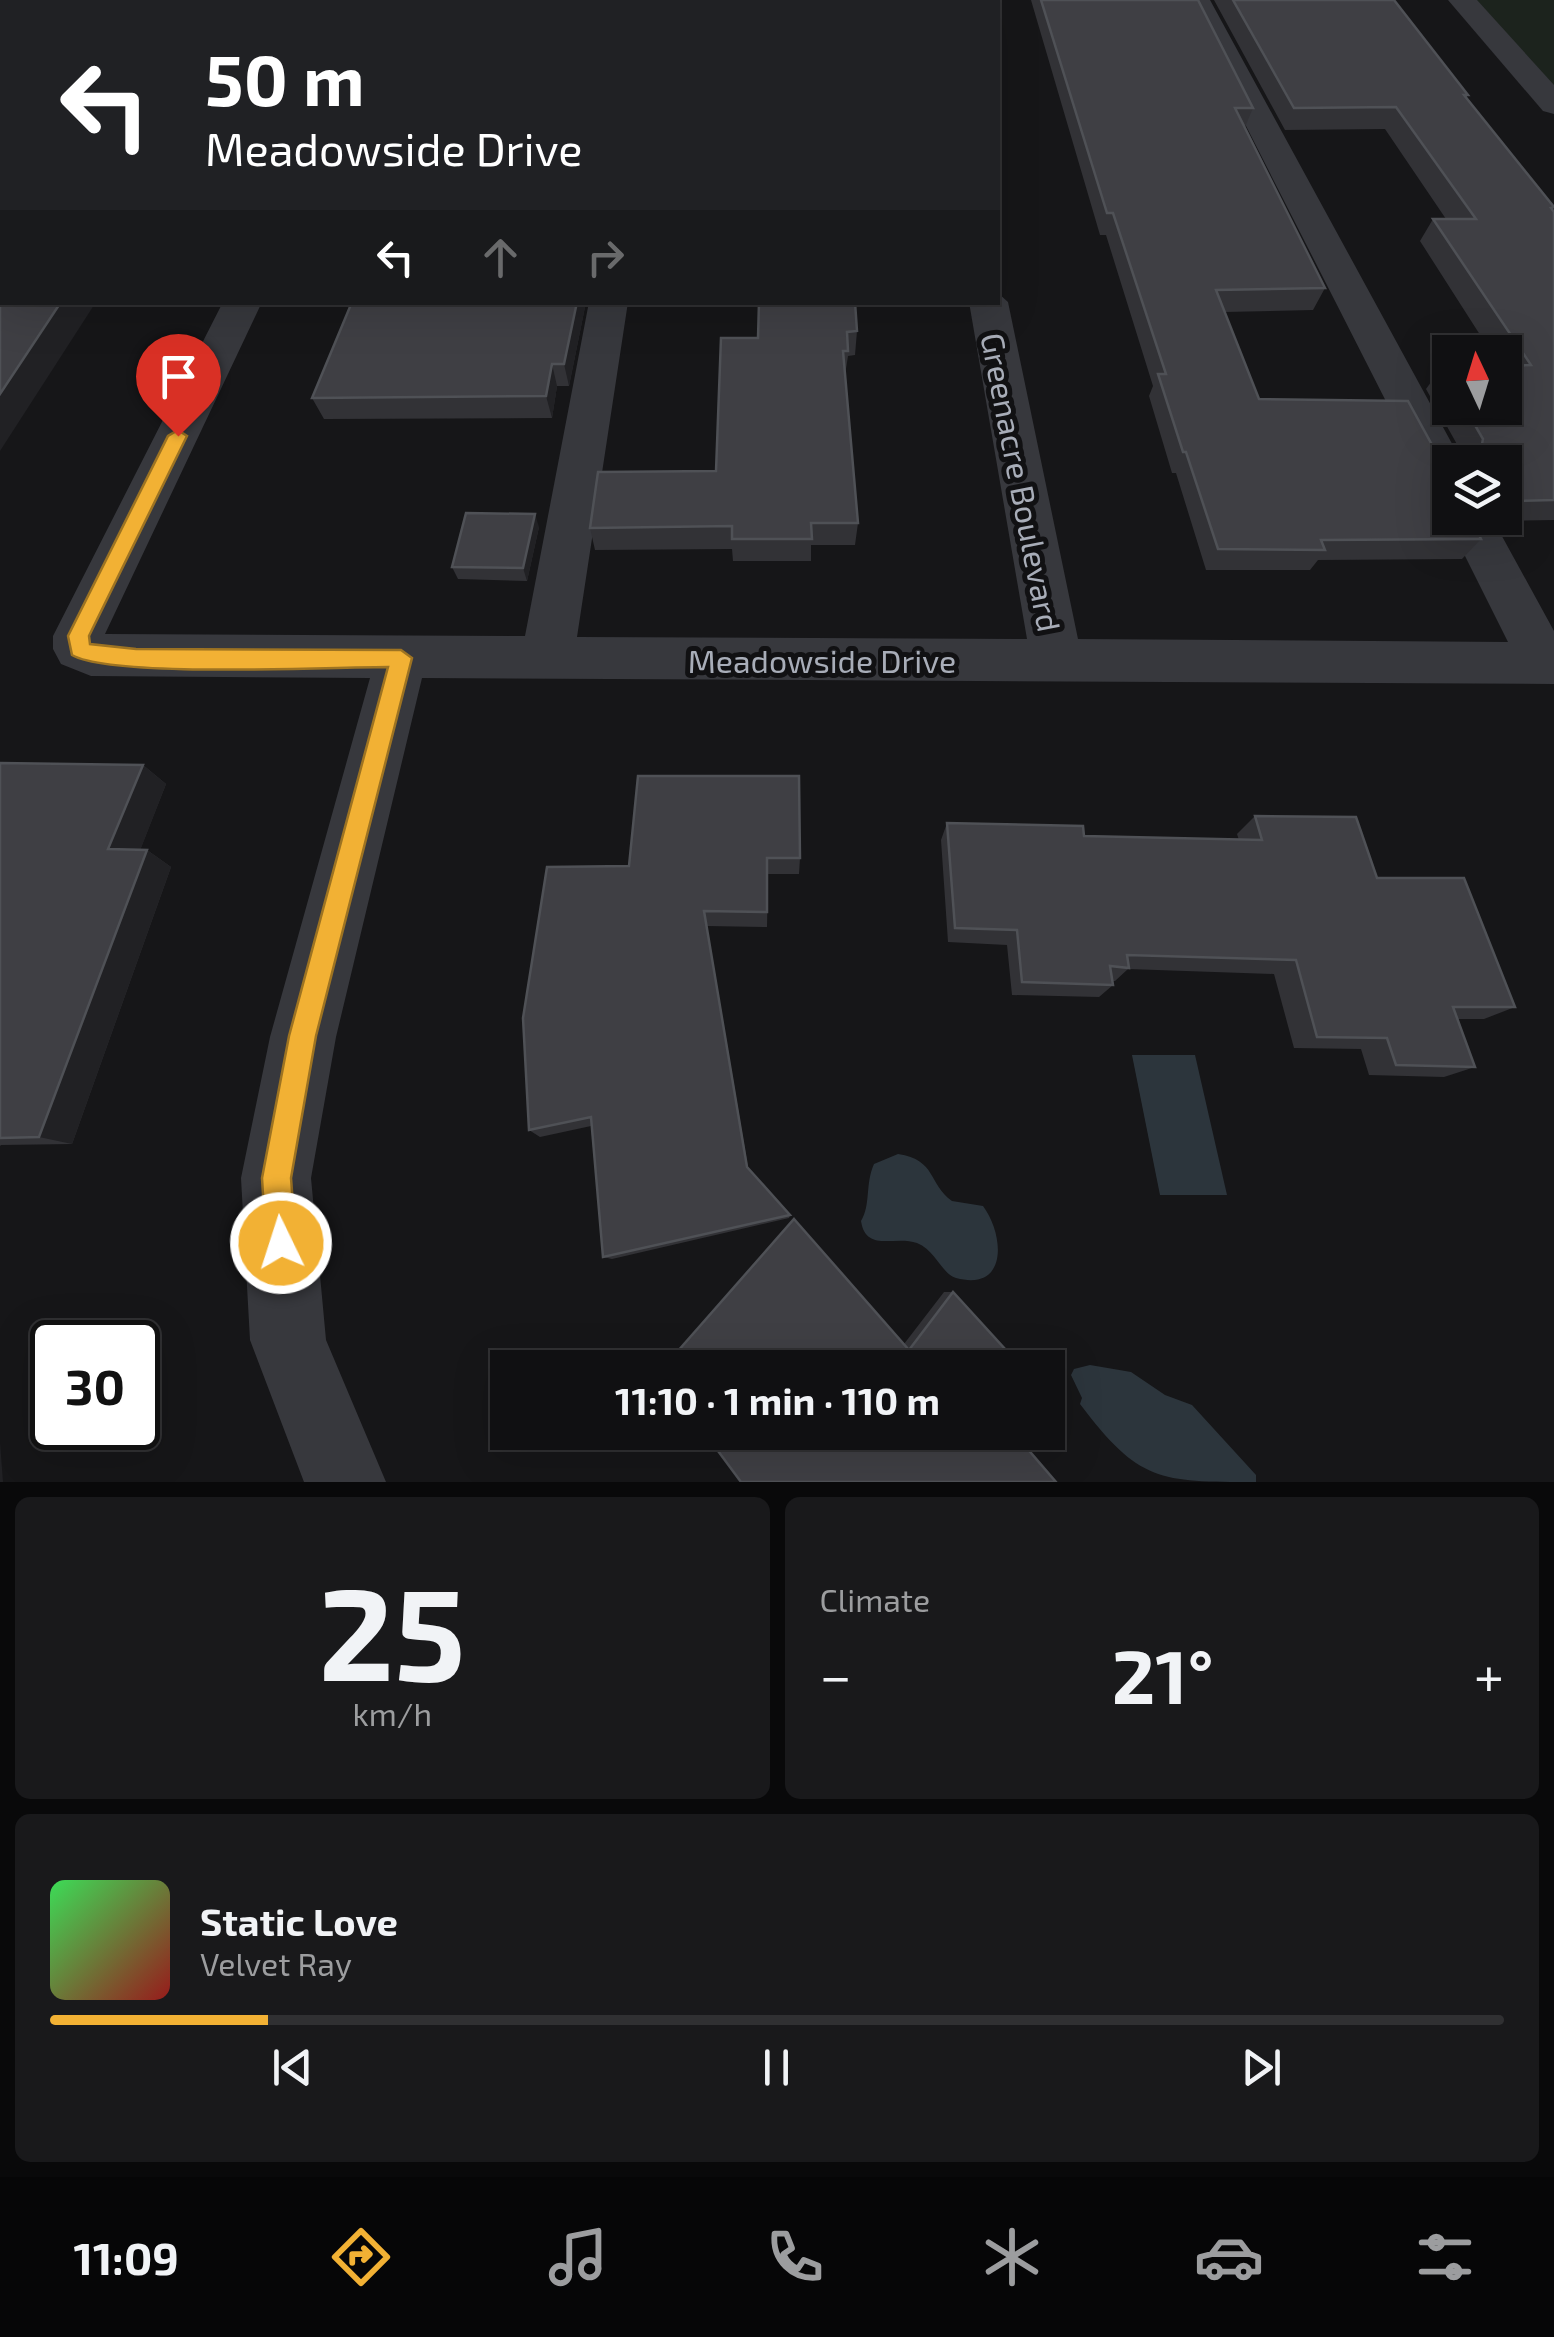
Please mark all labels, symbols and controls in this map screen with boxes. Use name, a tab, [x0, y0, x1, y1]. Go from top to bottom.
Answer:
text: 50 m	[205, 36, 365, 120]
icon: left	[40, 40, 170, 170]
text: Meadowside Drive	[205, 121, 582, 175]
icon: left	[368, 230, 423, 285]
icon: ahead	[473, 230, 528, 285]
icon: right	[578, 230, 633, 285]
street label: Greenacre Boulevard	[974, 329, 1070, 635]
pin	[136, 334, 221, 437]
north arrow	[1432, 335, 1522, 425]
map controls	[1432, 335, 1522, 535]
icon: arrive	[151, 349, 206, 404]
button: layers	[1432, 445, 1522, 535]
street label: Meadowside Drive	[688, 641, 956, 679]
position arrow	[229, 1191, 333, 1295]
speed limit sign: 30	[30, 1320, 160, 1450]
text: 11:10 · 1 min · 110 m	[615, 1377, 940, 1423]
text: 25	[319, 1551, 466, 1707]
text: Climate	[820, 1580, 930, 1618]
text: 21°	[1112, 1629, 1214, 1719]
text: −	[820, 1641, 852, 1707]
text: +	[1474, 1641, 1504, 1707]
text: km/h	[353, 1694, 432, 1732]
text: Static Love	[200, 1898, 398, 1944]
text: Velvet Ray	[200, 1944, 352, 1982]
icon: previous	[265, 2040, 320, 2095]
icon: pause	[749, 2040, 804, 2095]
icon: next	[1234, 2040, 1289, 2095]
icon: directions	[326, 2222, 396, 2292]
icon: music	[543, 2222, 613, 2292]
icon: phone	[760, 2222, 830, 2292]
icon: climate	[977, 2222, 1047, 2292]
icon: car	[1194, 2222, 1264, 2292]
icon: filters	[1410, 2222, 1480, 2292]
text: 11:09	[73, 2230, 179, 2284]

